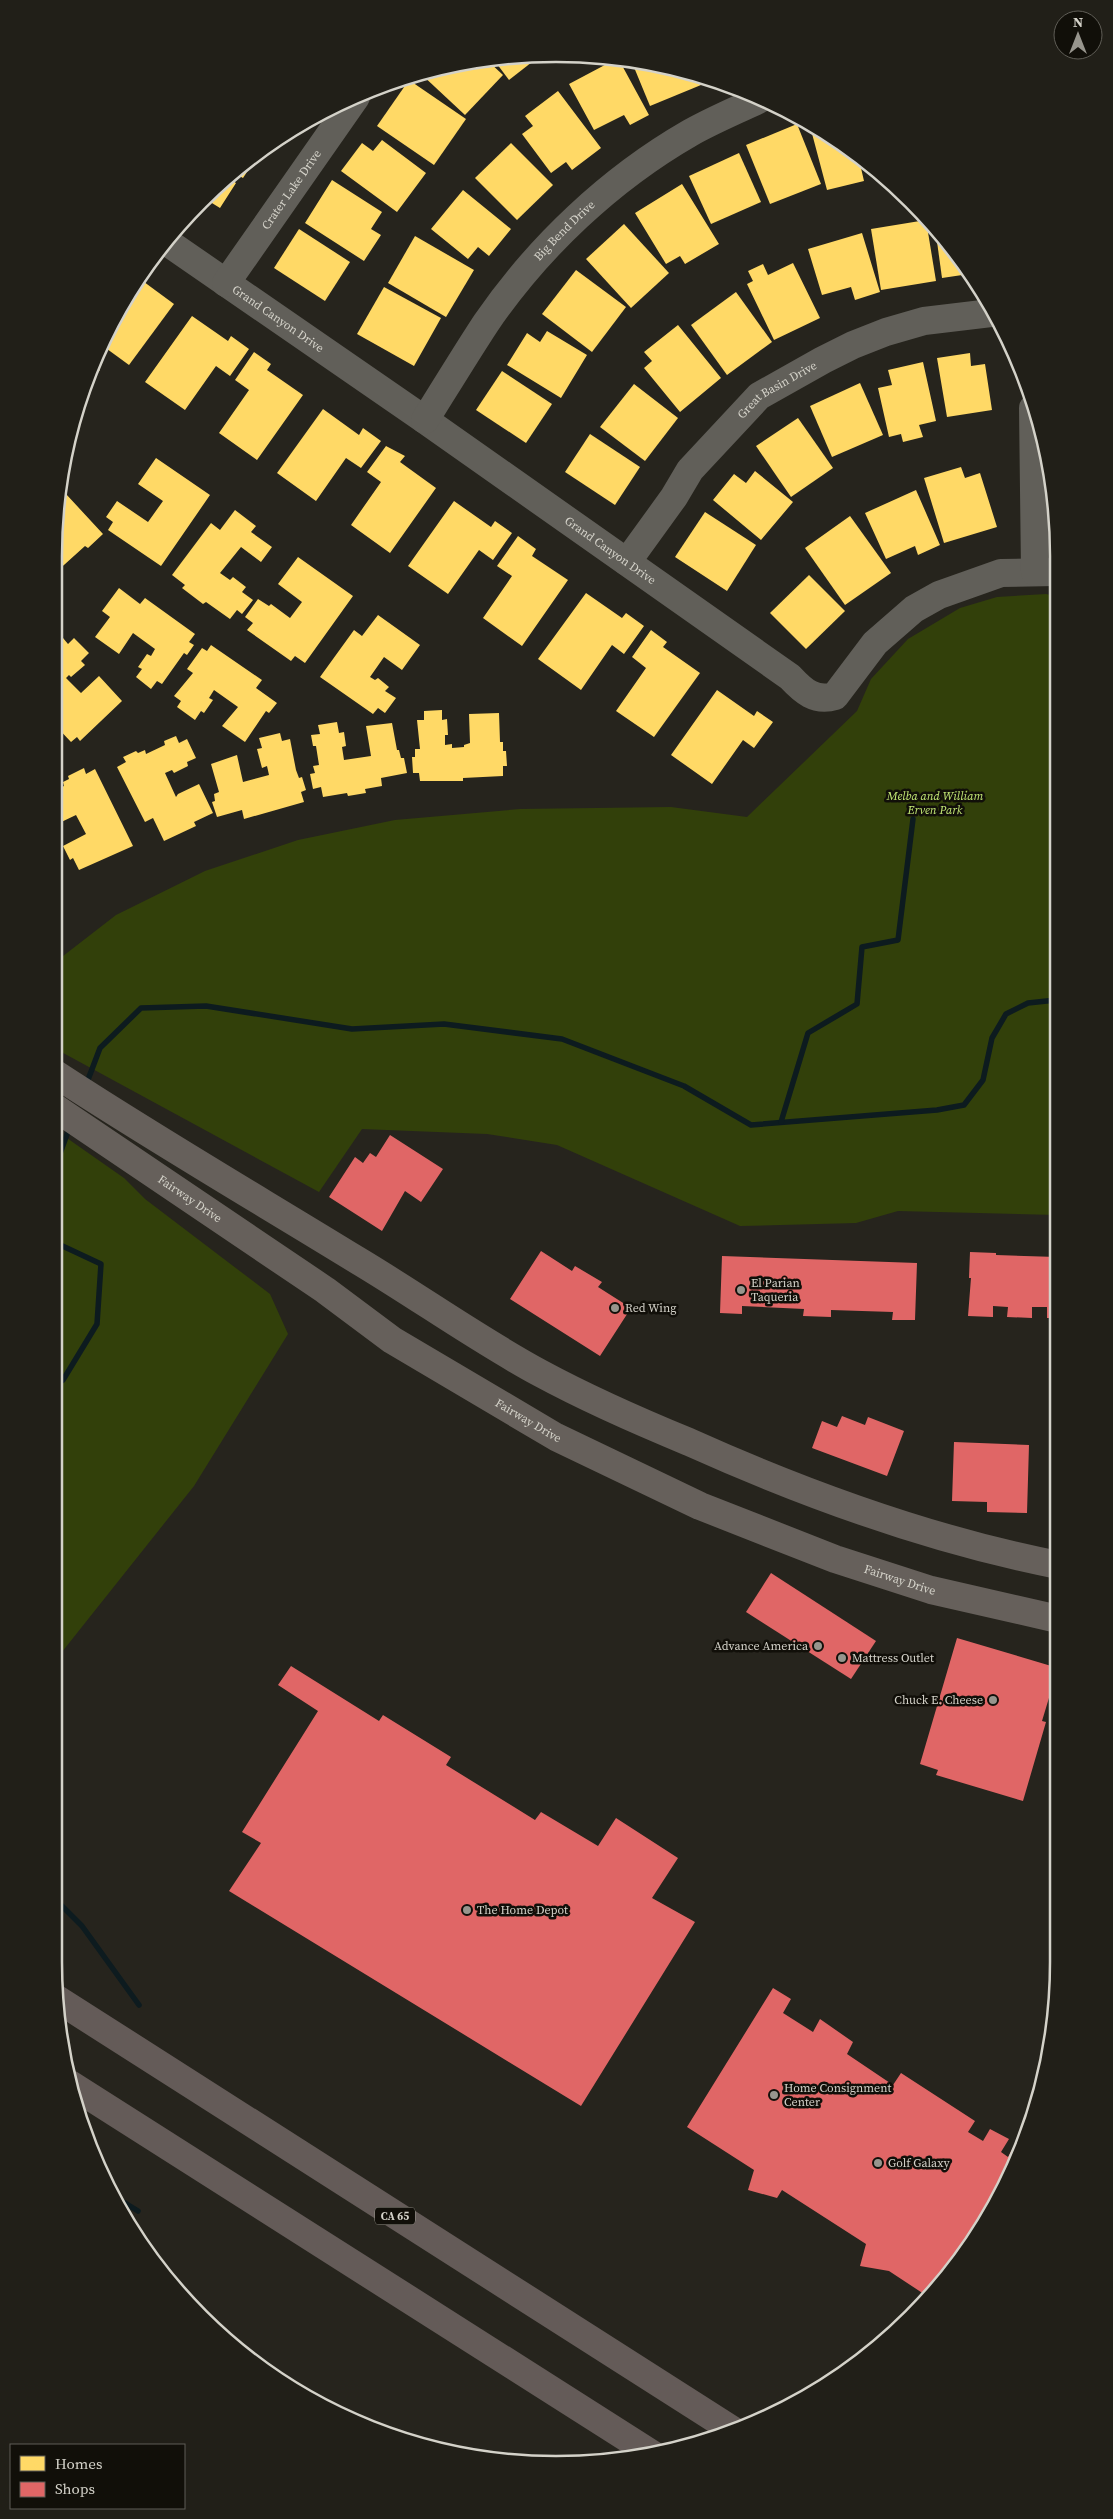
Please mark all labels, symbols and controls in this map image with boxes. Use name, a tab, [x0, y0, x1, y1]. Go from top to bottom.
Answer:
north arrow	[1053, 10, 1103, 60]
text: N	[1073, 12, 1083, 32]
street label: Crater Lake Drive	[258, 146, 325, 233]
street label: Big Bend Drive	[530, 197, 598, 264]
street label: Grand Canyon Drive	[229, 281, 327, 356]
street label: Great Basin Drive	[734, 357, 820, 422]
street label: Grand Canyon Drive	[561, 513, 659, 588]
park label: Melba and William Erven Park	[886, 788, 983, 818]
street label: Fairway Drive	[155, 1171, 225, 1226]
place label: El Parian Taqueria	[751, 1275, 800, 1305]
marker: El Parian Taqueria	[735, 1284, 747, 1296]
place label: Red Wing	[625, 1300, 676, 1316]
marker: Red Wing	[609, 1302, 621, 1314]
street label: Fairway Drive	[492, 1395, 564, 1446]
street label: Fairway Drive	[862, 1561, 937, 1599]
place label: Advance America	[714, 1638, 809, 1654]
marker: Advance America	[812, 1640, 824, 1652]
place label: Mattress Outlet	[852, 1650, 934, 1666]
marker: Mattress Outlet	[836, 1652, 848, 1664]
place label: Chuck E. Cheese	[894, 1692, 983, 1708]
marker: Chuck E. Cheese	[987, 1694, 999, 1706]
place label: The Home Depot	[477, 1902, 568, 1918]
marker: The Home Depot	[461, 1904, 473, 1916]
place label: Home Consignment Center	[784, 2080, 891, 2110]
marker: Home Consignment Center	[768, 2089, 780, 2101]
place label: Golf Galaxy	[888, 2155, 950, 2171]
marker: Golf Galaxy	[872, 2157, 884, 2169]
road number: CA 65	[375, 2208, 415, 2224]
legend	[10, 2444, 185, 2509]
text: Homes	[55, 2453, 102, 2474]
text: Shops	[55, 2478, 95, 2499]

